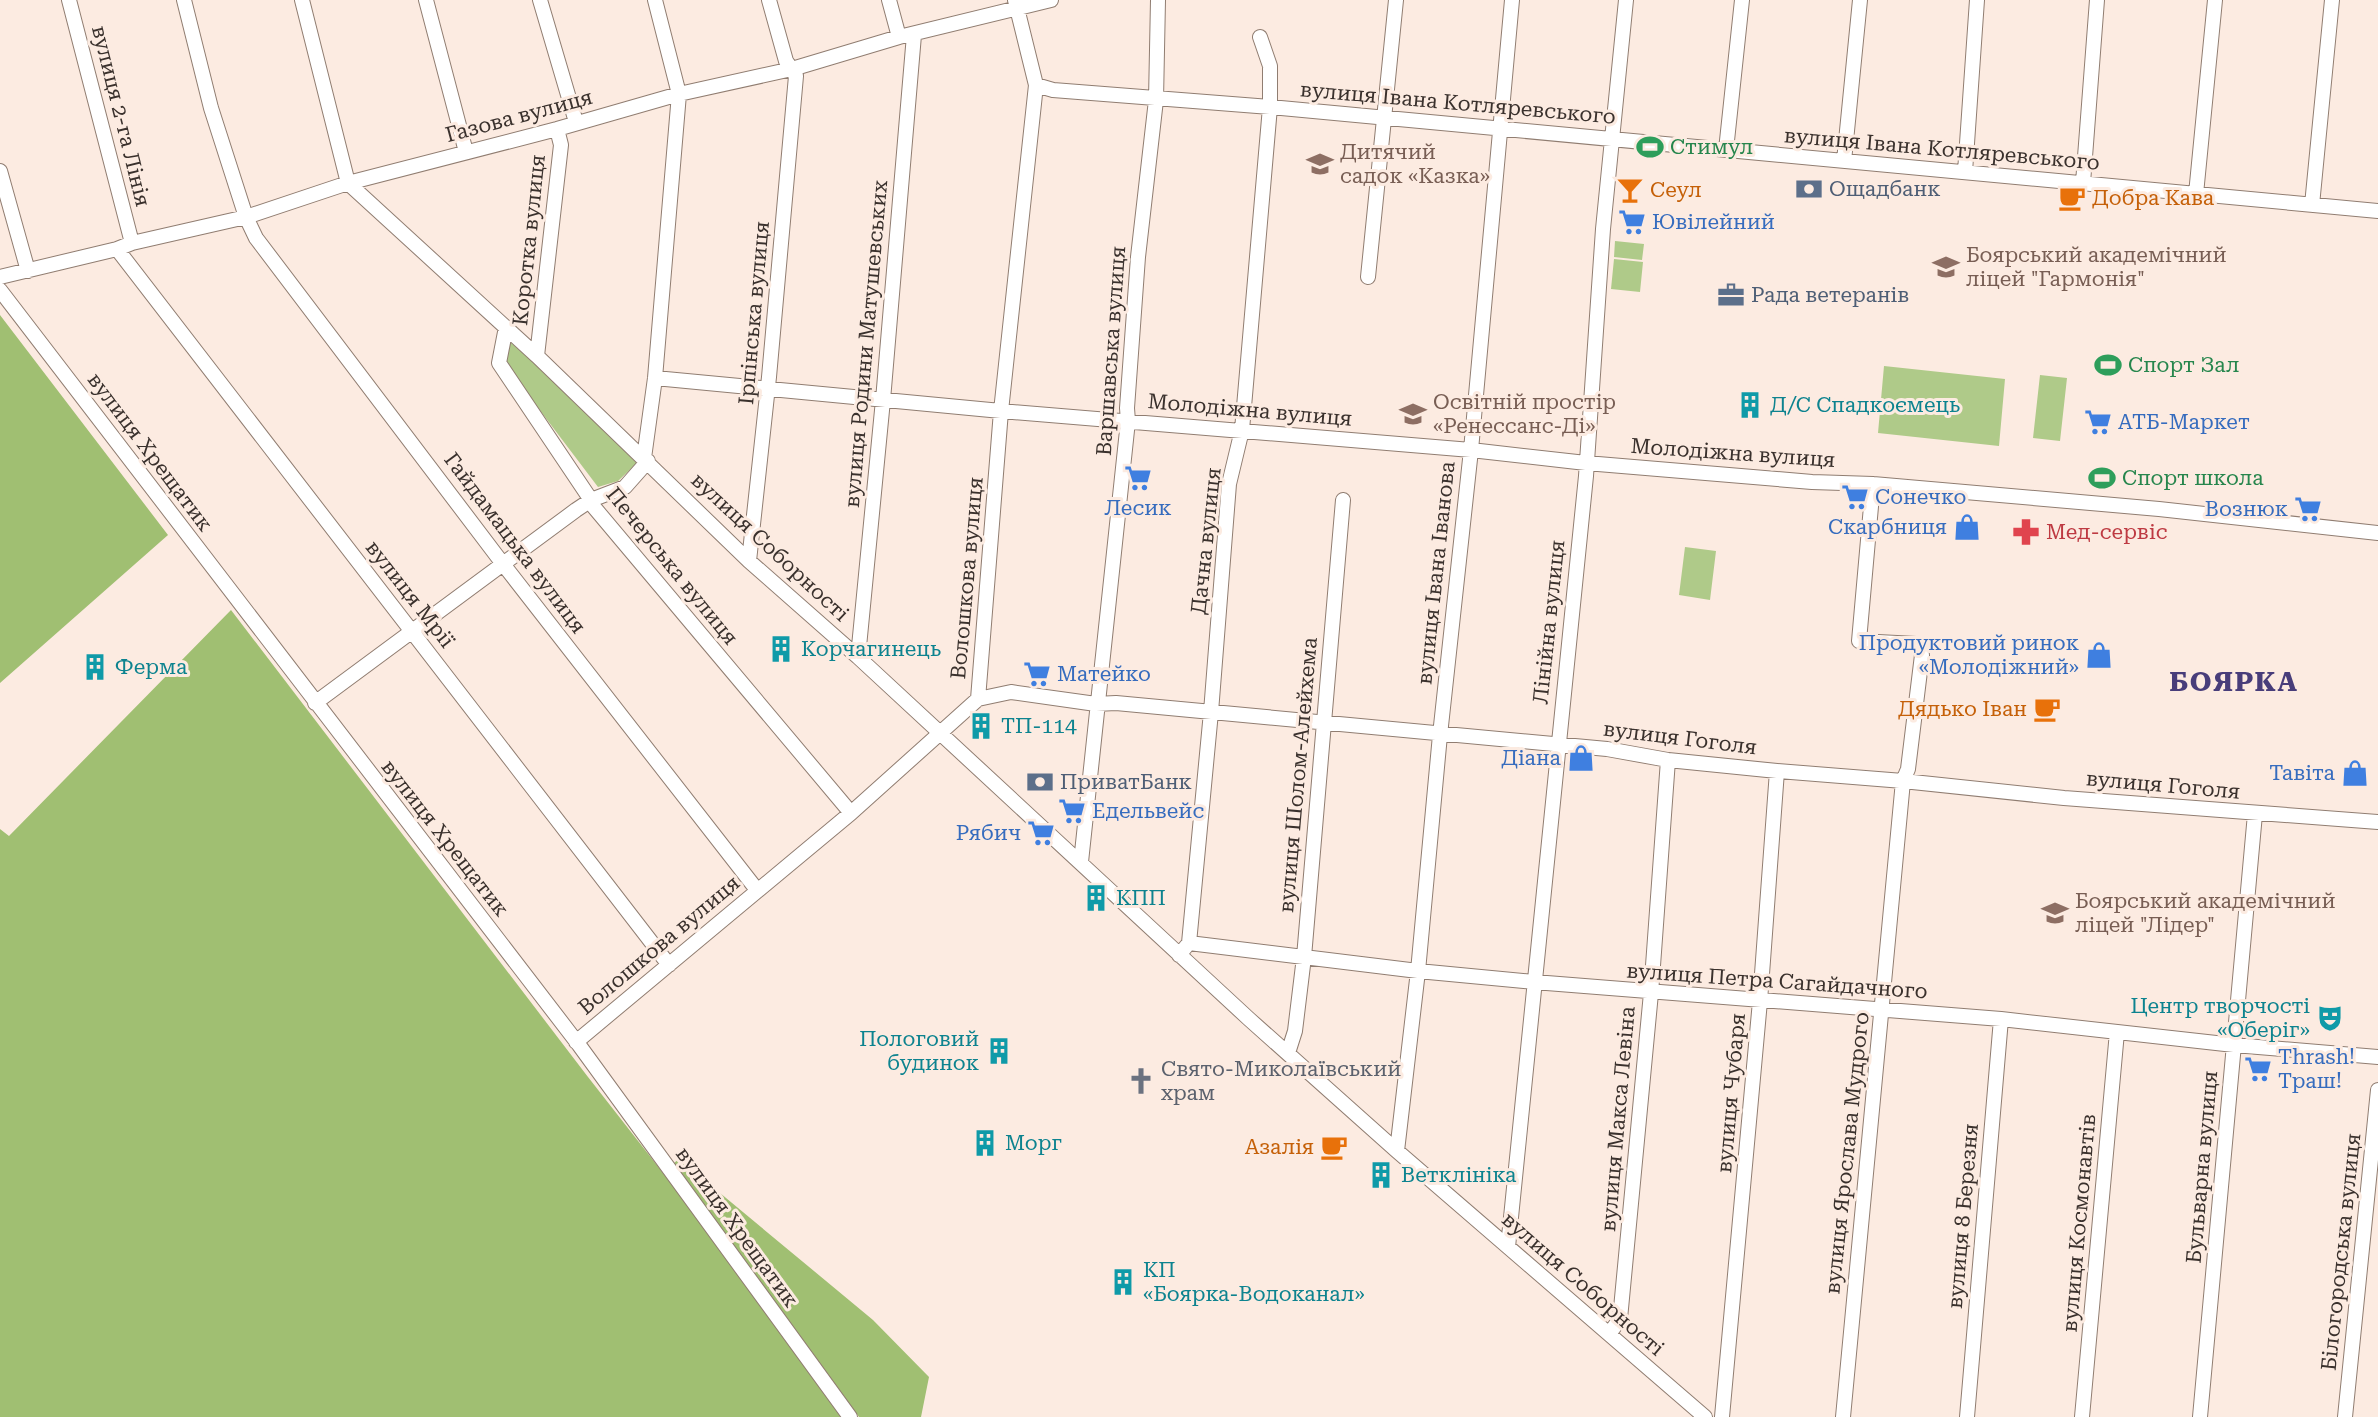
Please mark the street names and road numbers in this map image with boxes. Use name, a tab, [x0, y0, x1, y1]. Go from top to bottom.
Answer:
street label: вулиця 2-га Лінія	[87, 23, 155, 209]
street label: вулиця Івана Котляревського	[1299, 77, 1617, 129]
street label: Газова вулиця	[443, 85, 595, 147]
street label: вулиця Івана Котляревського	[1783, 123, 2101, 175]
street label: Коротка вулиця	[508, 153, 550, 327]
street label: вулиця Родини Матушевських	[840, 179, 892, 509]
street label: Ірпінська вулиця	[734, 220, 774, 406]
street label: Варшавська вулиця	[1092, 245, 1130, 457]
street label: вулиця Хрещатик	[83, 368, 217, 536]
street label: Молодіжна вулиця	[1147, 389, 1353, 431]
street label: Молодіжна вулиця	[1630, 434, 1836, 472]
street label: Гайдамацька вулиця	[439, 448, 591, 638]
street label: вулиця Івана Іванова	[1412, 460, 1460, 686]
street label: Дачна вулиця	[1186, 466, 1226, 616]
street label: вулиця Соборності	[686, 468, 854, 626]
street label: Волошкова вулиця	[946, 476, 988, 680]
street label: Печерська вулиця	[601, 483, 743, 649]
street label: вулиця Мрії	[361, 536, 459, 652]
street label: Лінійна вулиця	[1528, 539, 1570, 705]
street label: вулиця Шолом-Алейхема	[1274, 636, 1322, 914]
street label: вулиця Гоголя	[1602, 717, 1758, 759]
street label: вулиця Хрещатик	[376, 755, 514, 921]
street label: вулиця Гоголя	[2085, 766, 2241, 804]
street label: Волошкова вулиця	[573, 871, 745, 1019]
street label: вулиця Петра Сагайдачного	[1626, 959, 1928, 1003]
street label: вулиця Макса Левіна	[1596, 1005, 1640, 1233]
street label: вулиця Ярослава Мудрого	[1820, 1011, 1874, 1295]
street label: вулиця Чубаря	[1712, 1012, 1750, 1174]
street label: Бульварна вулиця	[2182, 1070, 2222, 1264]
street label: вулиця Космонавтів	[2058, 1113, 2100, 1333]
street label: вулиця 8 Березня	[1943, 1122, 1983, 1310]
street label: Білогородська вулиця	[2317, 1132, 2365, 1372]
street label: вулиця Хрещатик	[671, 1142, 803, 1312]
street label: вулиця Соборності	[1497, 1207, 1669, 1361]

